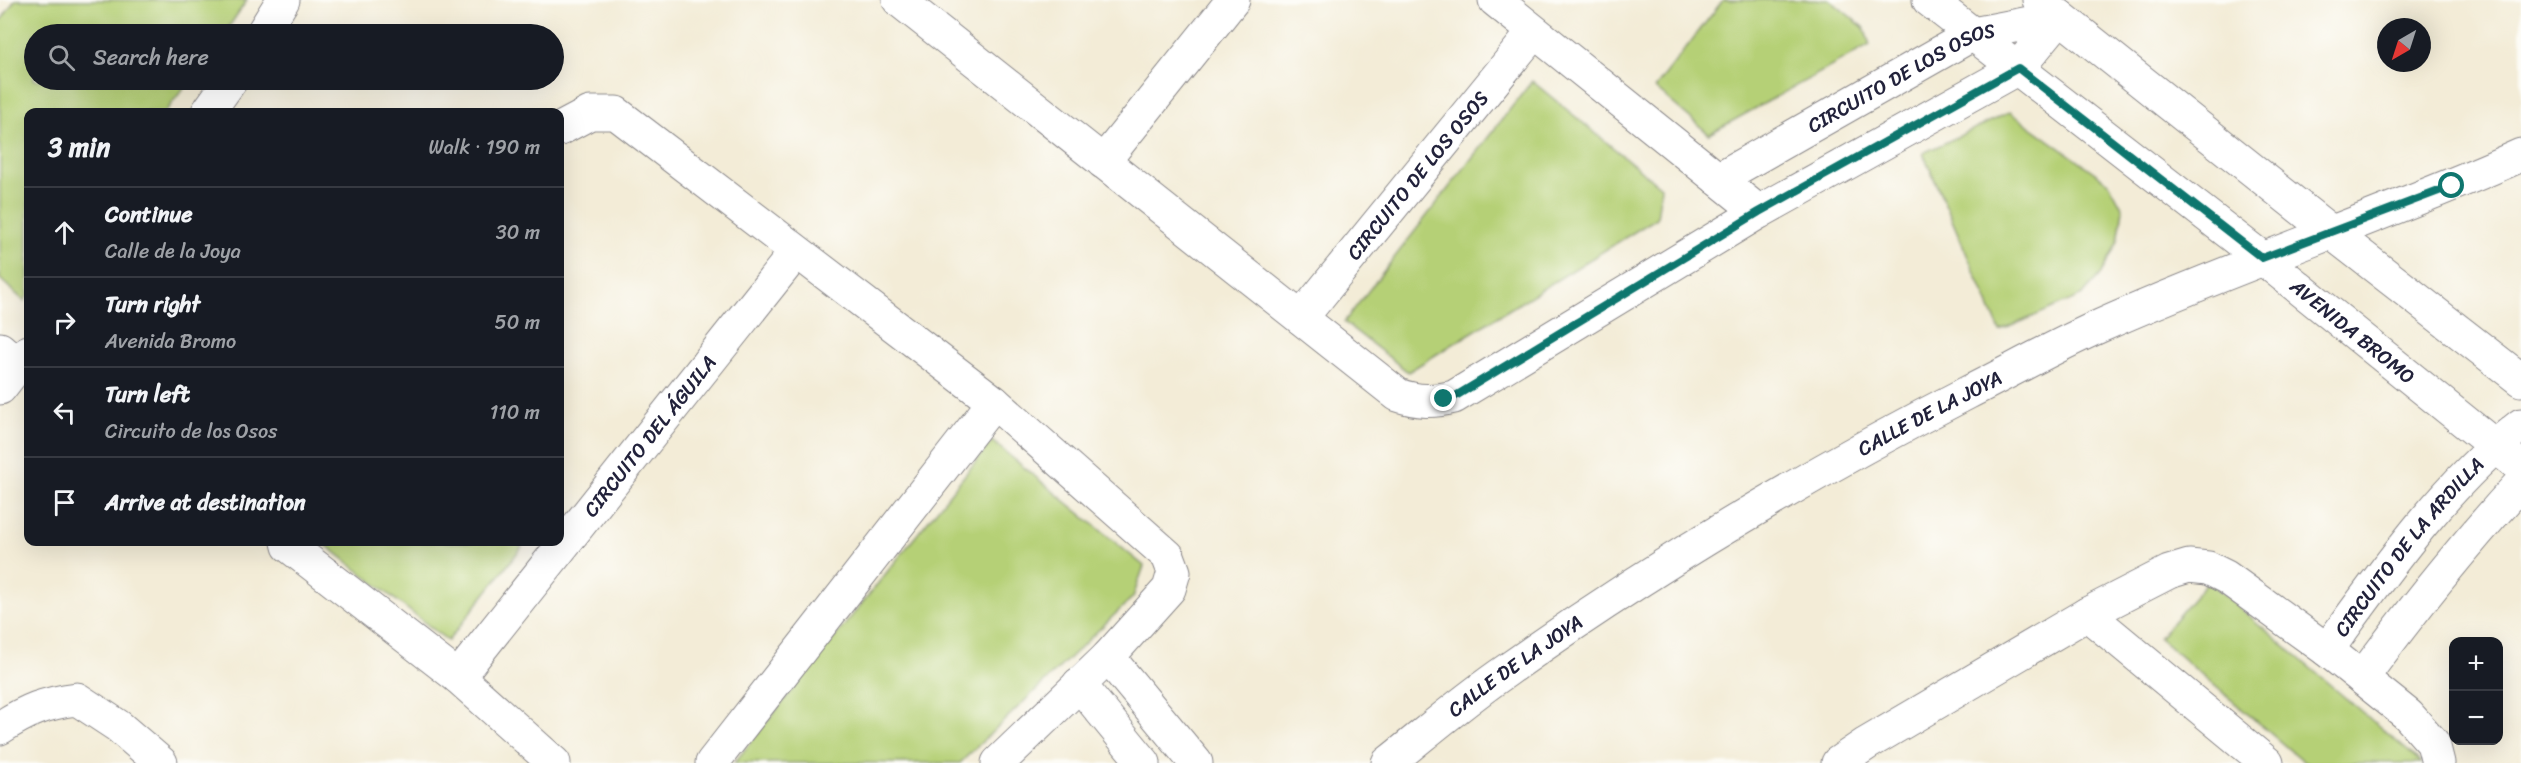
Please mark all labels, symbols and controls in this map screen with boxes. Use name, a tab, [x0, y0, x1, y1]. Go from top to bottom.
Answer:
street label: CIRCUITO DE LOS OSOS	[1800, 13, 1998, 142]
north arrow	[2377, 18, 2431, 72]
search box	[24, 24, 564, 90]
text: Search here	[93, 38, 209, 77]
icon: search	[45, 41, 78, 74]
street label: CIRCUITO DE LOS OSOS	[1337, 82, 1497, 268]
text: 3 min	[48, 124, 110, 170]
text: Walk · 190 m	[428, 130, 540, 165]
route start	[2438, 172, 2464, 198]
text: Continue	[105, 195, 193, 234]
text: 30 m	[496, 215, 540, 250]
icon: ahead	[48, 216, 81, 249]
text: Calle de la Joya	[105, 234, 241, 269]
street label: AVENIDA BROMO	[2281, 269, 2424, 393]
text: Turn right	[105, 285, 200, 324]
text: 50 m	[495, 305, 540, 340]
icon: right	[48, 306, 81, 339]
text: Avenida Bromo	[105, 324, 236, 359]
street label: CIRCUITO DEL ÁGUILA	[574, 347, 725, 525]
street label: CALLE DE LA JOYA	[1851, 361, 2008, 466]
text: Turn left	[105, 375, 190, 414]
route end	[1430, 385, 1456, 411]
text: 110 m	[490, 395, 540, 430]
icon: left	[48, 396, 81, 429]
text: Circuito de los Osos	[105, 414, 277, 449]
street label: CIRCUITO DE LA ARDILLA	[2325, 448, 2492, 644]
text: Arrive at destination	[105, 483, 306, 522]
icon: arrive	[48, 486, 81, 519]
street label: CALLE DE LA JOYA	[1440, 605, 1590, 726]
map controls	[2449, 637, 2503, 745]
button: +	[2449, 637, 2503, 691]
button: −	[2449, 691, 2503, 745]

